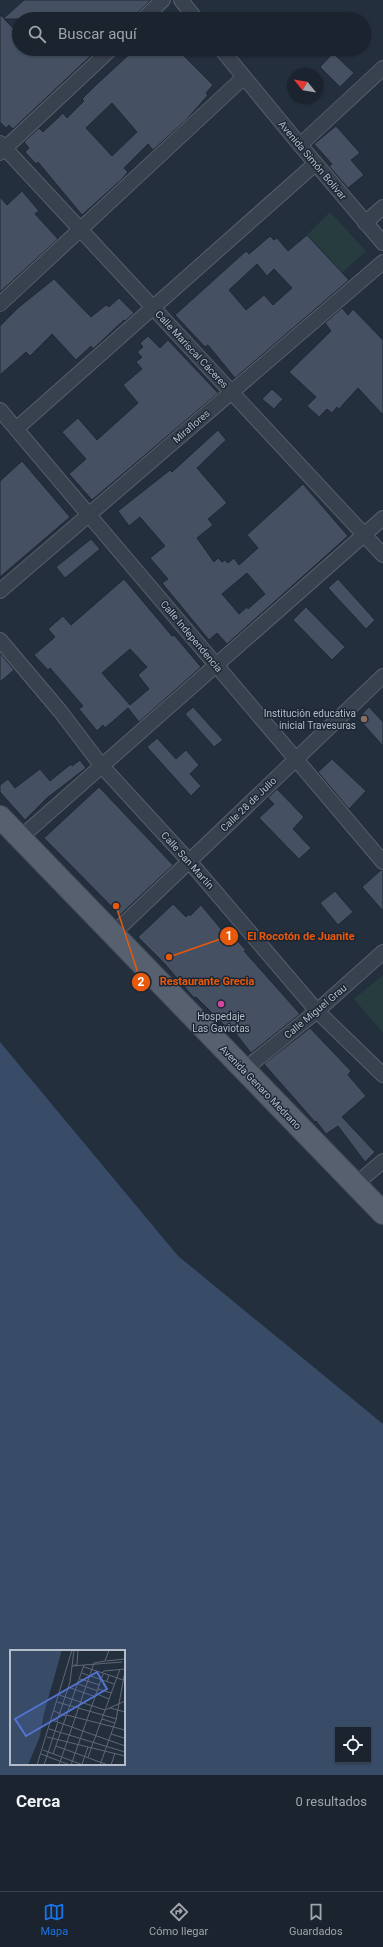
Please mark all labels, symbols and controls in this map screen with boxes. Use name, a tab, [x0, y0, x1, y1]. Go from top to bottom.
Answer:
search box	[12, 12, 371, 56]
icon: search	[26, 23, 48, 45]
text: Buscar aquí	[58, 25, 137, 43]
north arrow	[287, 68, 323, 104]
street label: Avenida Simón Bolívar	[277, 119, 349, 202]
street label: Calle Mariscal Cáceres	[153, 308, 230, 390]
street label: Miraflores	[171, 407, 212, 445]
street label: Calle Independencia	[159, 598, 225, 674]
place label: Institución educativa inicial Travesuras	[264, 708, 356, 731]
marker: Institución educativa inicial Travesuras	[359, 714, 369, 724]
street label: Calle 28 de Julio	[218, 775, 279, 834]
street label: Calle San Martín	[159, 830, 216, 891]
callout: El Rocotón de Juanite	[219, 924, 363, 947]
text: 1	[226, 929, 232, 943]
text: El Rocotón de Juanite	[247, 930, 355, 943]
callout: Restaurante Grecia	[131, 970, 262, 993]
text: 2	[138, 975, 145, 989]
text: Restaurante Grecia	[160, 975, 254, 988]
street label: Calle Miguel Grau	[282, 982, 349, 1041]
marker: Hospedaje Las Gaviotas	[216, 999, 226, 1009]
place label: Hospedaje Las Gaviotas	[192, 1011, 250, 1034]
street label: Avenida Genaro Medrano	[218, 1043, 304, 1132]
inset map	[10, 1650, 125, 1765]
map controls	[335, 1727, 371, 1763]
button: locate	[335, 1727, 371, 1763]
text: Cerca	[16, 1791, 60, 1811]
text: 0 resultados	[295, 1794, 367, 1809]
tab: Mapa	[40, 1901, 68, 1938]
tab: Cómo llegar	[149, 1901, 208, 1938]
tab: Guardados	[289, 1901, 343, 1938]

